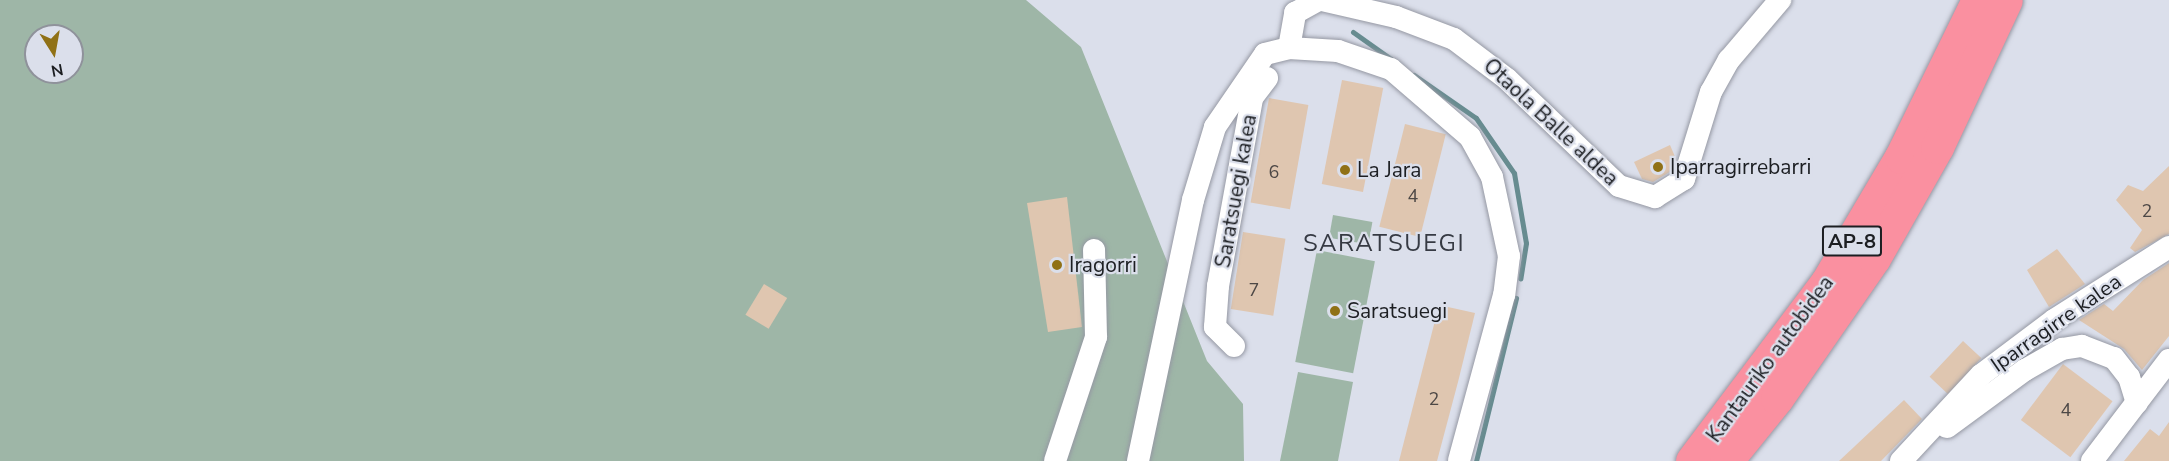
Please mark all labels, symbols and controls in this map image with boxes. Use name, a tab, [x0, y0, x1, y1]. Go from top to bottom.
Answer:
north arrow	[24, 24, 84, 84]
street label: Otaola Balle aldea	[1478, 53, 1624, 191]
text: N	[49, 58, 65, 82]
street label: Saratsuegi kalea	[1210, 112, 1262, 270]
place label: Iparragirrebarri	[1670, 154, 1811, 180]
place label: La Jara	[1357, 157, 1421, 183]
marker: Iparragirrebarri	[1651, 160, 1665, 174]
house number: 6	[1269, 161, 1279, 183]
marker: La Jara	[1338, 163, 1352, 177]
house number: 4	[1408, 185, 1418, 207]
house number: 2	[2142, 200, 2152, 222]
road number: AP-8	[1820, 224, 1884, 258]
district label: SARATSUEGI	[1303, 230, 1465, 258]
place label: Iragorri	[1069, 252, 1137, 278]
marker: Iragorri	[1050, 258, 1064, 272]
street label: Iparragirre kalea	[1986, 269, 2126, 377]
street label: Kantauriko autobidea	[1701, 271, 1839, 447]
house number: 7	[1249, 279, 1259, 301]
place label: Saratsuegi	[1347, 298, 1447, 324]
marker: Saratsuegi	[1328, 304, 1342, 318]
house number: 2	[1429, 388, 1439, 410]
house number: 4	[2061, 399, 2071, 421]

